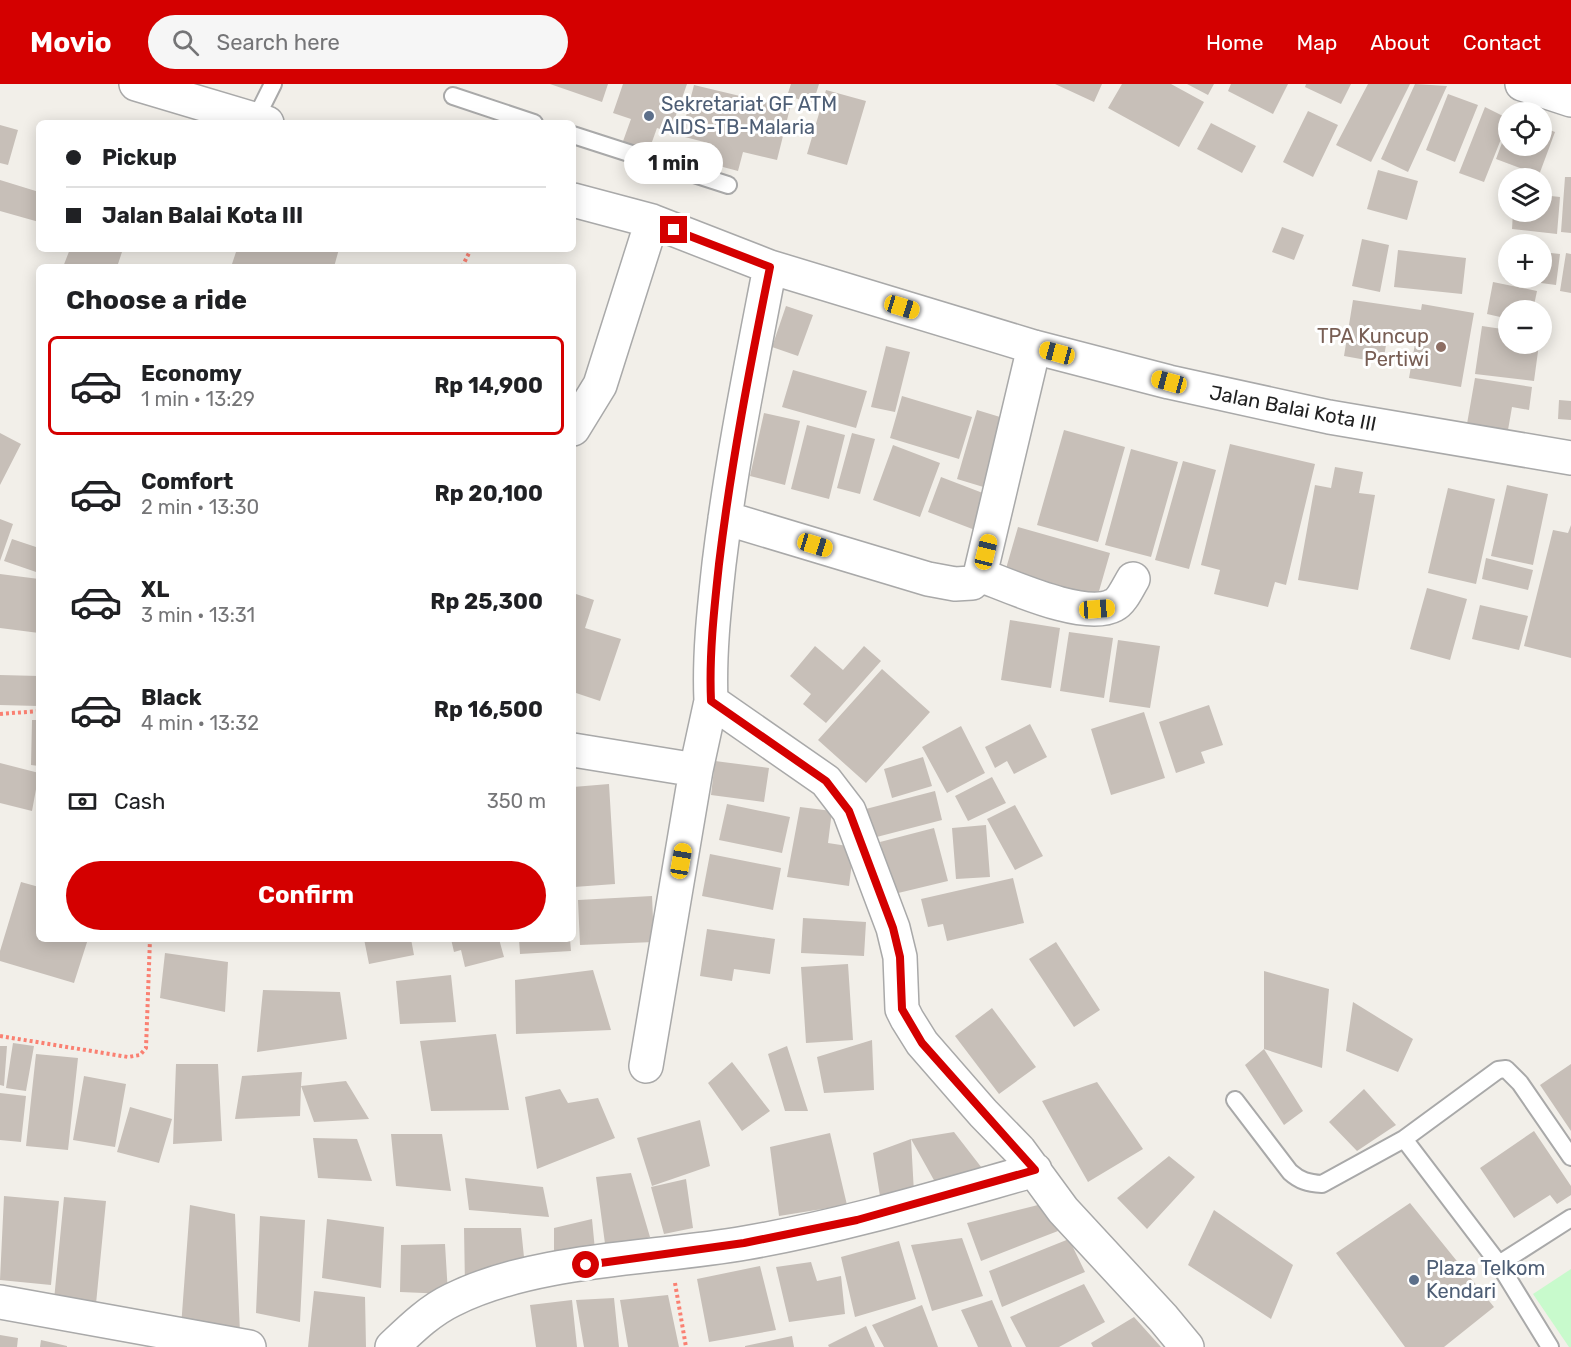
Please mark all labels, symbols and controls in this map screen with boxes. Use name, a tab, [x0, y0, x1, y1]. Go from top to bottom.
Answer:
search box	[148, 15, 568, 69]
text: Movio	[30, 26, 112, 59]
icon: search	[169, 26, 202, 59]
text: Search here	[217, 29, 340, 56]
text: Home	[1206, 30, 1263, 55]
text: Map	[1296, 30, 1337, 55]
text: About	[1370, 30, 1430, 55]
text: Contact	[1463, 30, 1541, 55]
place label: Sekretariat GF ATM AIDS-TB-Malaria	[661, 92, 837, 139]
map controls	[1498, 102, 1552, 354]
button: locate	[1498, 102, 1552, 156]
marker: Sekretariat GF ATM AIDS-TB-Malaria	[642, 109, 656, 123]
callout: 1 min	[624, 143, 724, 185]
text: Pickup	[102, 144, 177, 171]
text: 1 min	[648, 151, 699, 175]
button: layers	[1498, 168, 1552, 222]
text: Jalan Balai Kota III	[102, 202, 303, 229]
route end	[660, 216, 687, 243]
button: +	[1498, 234, 1552, 288]
text: Choose a ride	[66, 284, 247, 316]
car	[882, 293, 922, 321]
button: −	[1498, 300, 1552, 354]
place label: TPA Kuncup Pertiwi	[1317, 324, 1429, 371]
car	[1037, 340, 1077, 366]
marker: TPA Kuncup Pertiwi	[1434, 340, 1448, 354]
icon: car	[69, 359, 123, 413]
text: Economy	[141, 360, 242, 387]
car	[1149, 369, 1189, 395]
text: Rp 14,900	[434, 372, 543, 399]
street label: Jalan Balai Kota III	[1207, 380, 1379, 436]
text: 1 min · 13:29	[141, 387, 255, 411]
icon: car	[69, 467, 123, 521]
text: Comfort	[141, 468, 233, 495]
text: Rp 20,100	[435, 480, 543, 507]
text: 2 min · 13:30	[141, 495, 259, 519]
car	[795, 531, 835, 559]
car	[973, 532, 999, 572]
icon: car	[69, 575, 123, 629]
text: XL	[141, 576, 169, 603]
text: Rp 25,300	[430, 588, 543, 615]
car	[1078, 599, 1116, 619]
text: 3 min · 13:31	[141, 603, 255, 627]
icon: car	[69, 683, 123, 737]
text: Black	[141, 684, 202, 711]
text: Rp 16,500	[434, 696, 543, 723]
text: 4 min · 13:32	[141, 711, 259, 735]
icon: cash	[66, 785, 99, 818]
text: Cash	[114, 788, 165, 815]
text: 350 m	[487, 789, 546, 813]
car	[669, 842, 693, 880]
button: Confirm	[66, 861, 546, 930]
route start	[572, 1251, 599, 1278]
place label: Plaza Telkom Kendari	[1426, 1256, 1545, 1303]
marker: Plaza Telkom Kendari	[1407, 1273, 1421, 1287]

